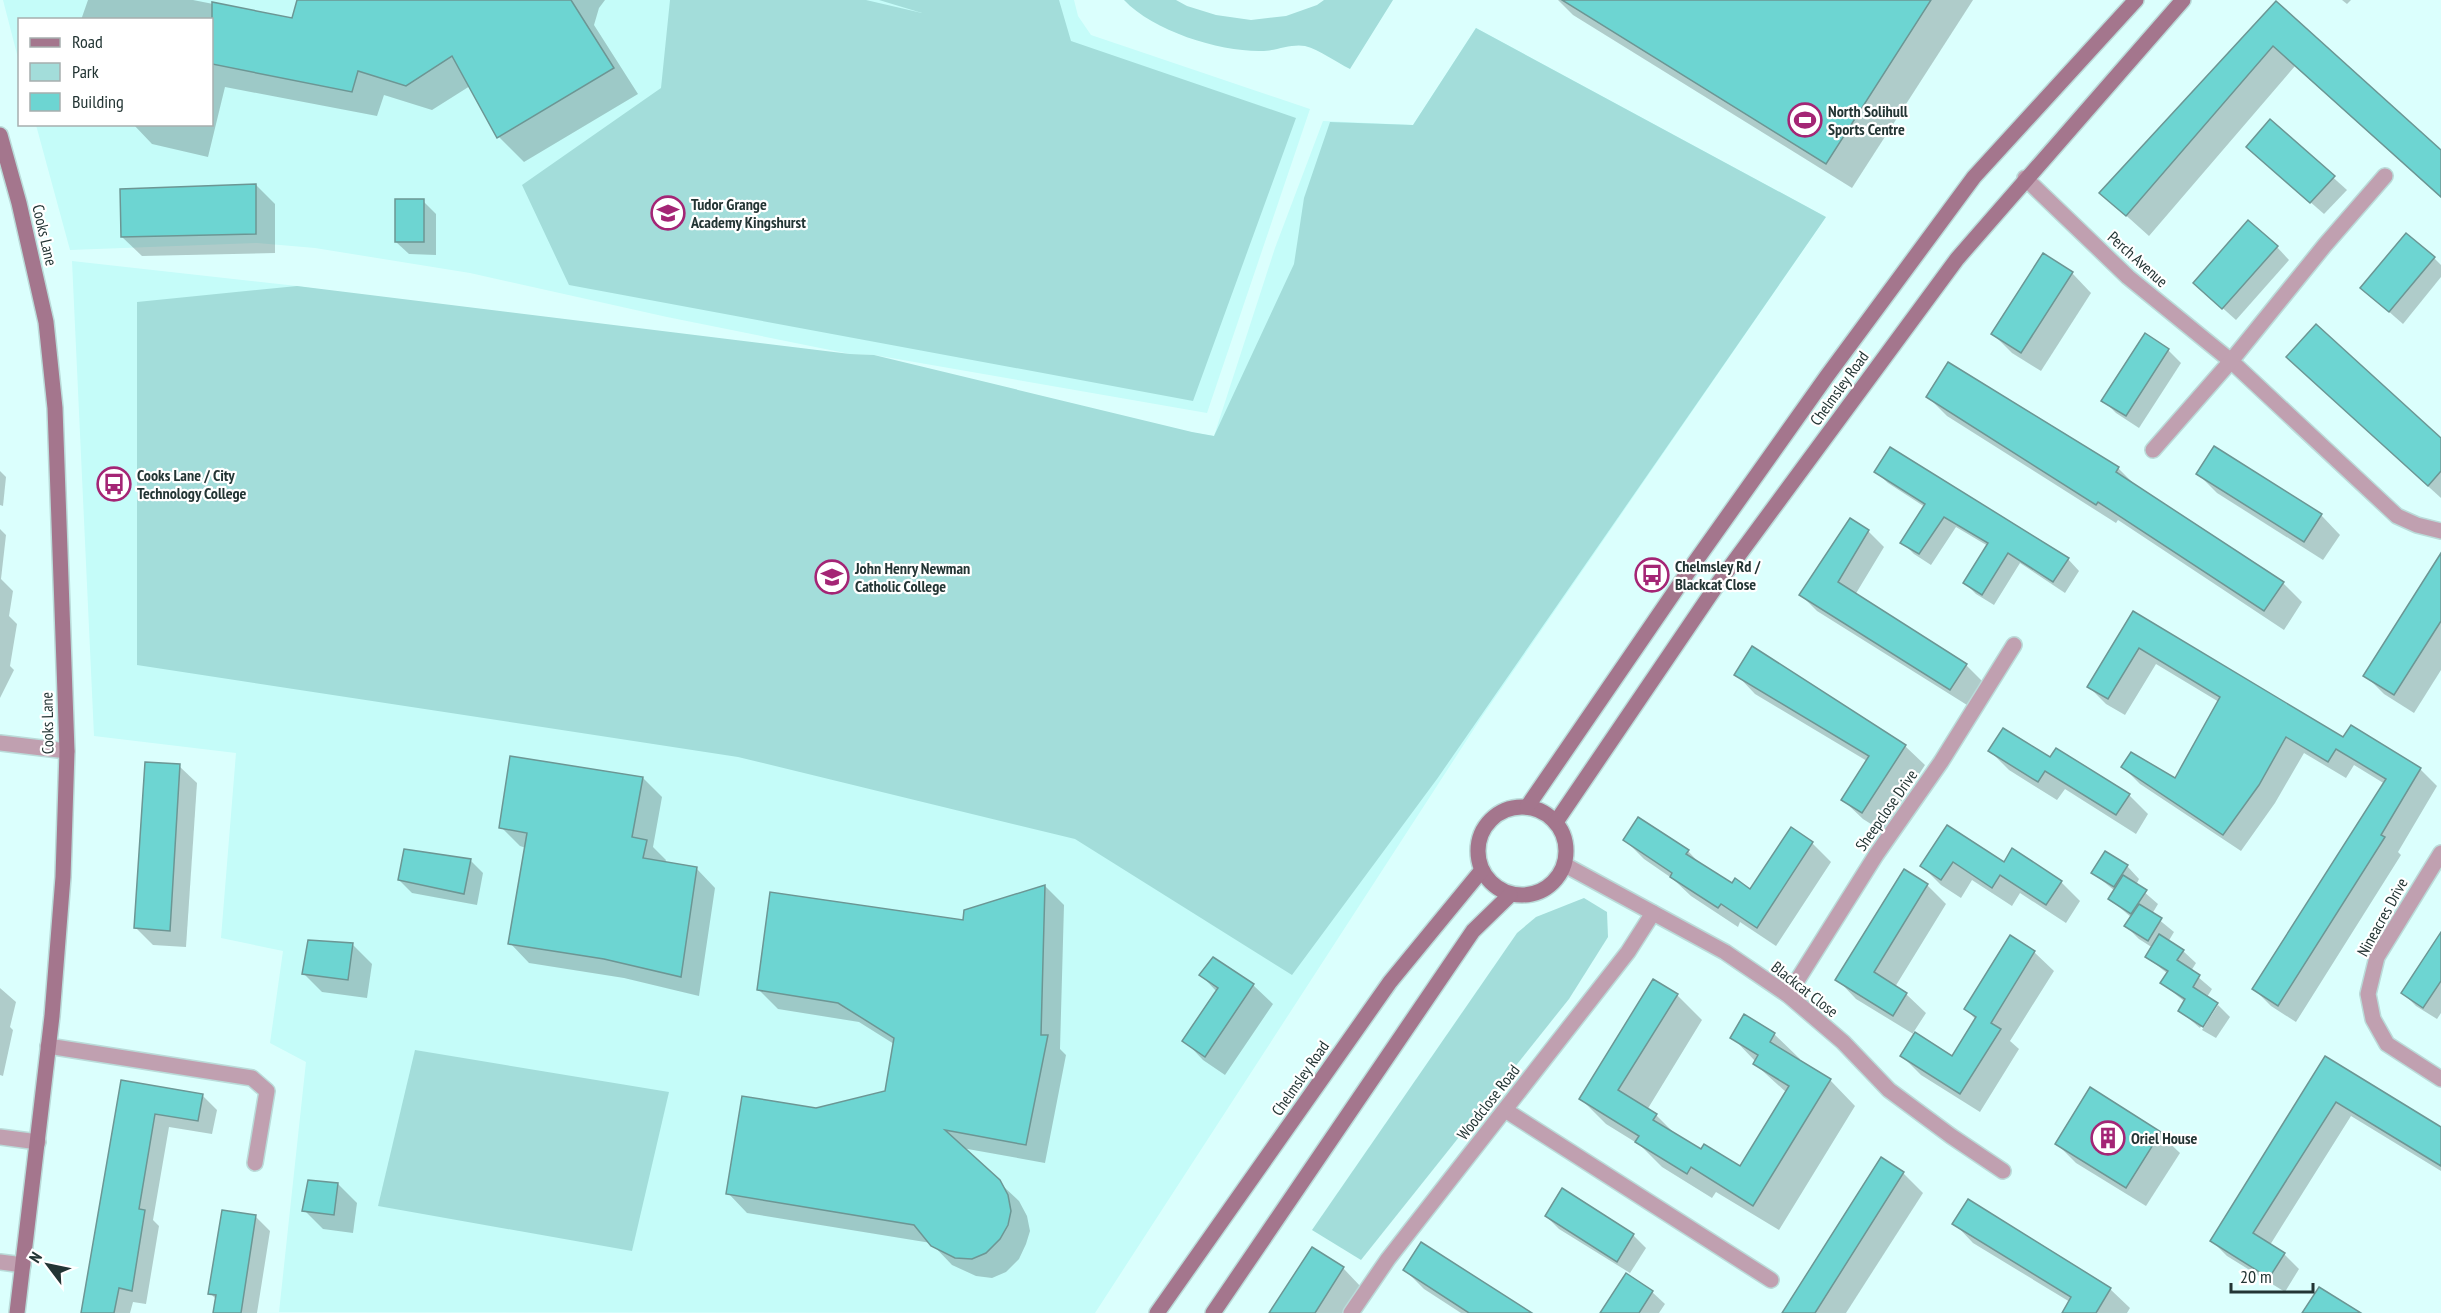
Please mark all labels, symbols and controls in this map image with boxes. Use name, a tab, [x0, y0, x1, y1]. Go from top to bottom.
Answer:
legend	[18, 18, 213, 126]
text: Road	[72, 30, 103, 53]
text: Park	[72, 60, 99, 83]
text: Building	[72, 90, 124, 113]
place label: North Solihull Sports Centre	[1828, 101, 1908, 139]
sports icon: North Solihull Sports Centre	[1787, 102, 1823, 138]
place label: Tudor Grange Academy Kingshurst	[690, 194, 806, 232]
school or university icon: Tudor Grange Academy Kingshurst	[650, 195, 686, 231]
street label: Cooks Lane	[28, 202, 62, 268]
street label: Perch Avenue	[2104, 227, 2172, 291]
street label: Chelmsley Road	[1805, 347, 1873, 429]
place label: Cooks Lane / City Technology College	[137, 465, 247, 503]
bus stop icon: Cooks Lane / City Technology College	[96, 466, 132, 502]
place label: Chelmsley Rd / Blackcat Close	[1675, 556, 1761, 594]
bus stop icon: Chelmsley Rd / Blackcat Close	[1634, 557, 1670, 593]
place label: John Henry Newman Catholic College	[854, 558, 970, 596]
school or university icon: John Henry Newman Catholic College	[814, 559, 850, 595]
street label: Cooks Lane	[36, 692, 58, 754]
street label: Sheepclose Drive	[1851, 765, 1921, 855]
street label: Nineacres Drive	[2352, 874, 2412, 960]
street label: Blackcat Close	[1768, 957, 1842, 1021]
street label: Chelmsley Road	[1267, 1037, 1333, 1119]
street label: Woodclose Road	[1452, 1060, 1524, 1144]
building icon: Oriel House	[2090, 1120, 2126, 1156]
place label: Oriel House	[2131, 1128, 2198, 1148]
north arrow	[18, 1235, 78, 1295]
text: N	[25, 1248, 46, 1266]
scale bar	[2231, 1256, 2314, 1294]
text: 20 m	[2240, 1265, 2272, 1288]

